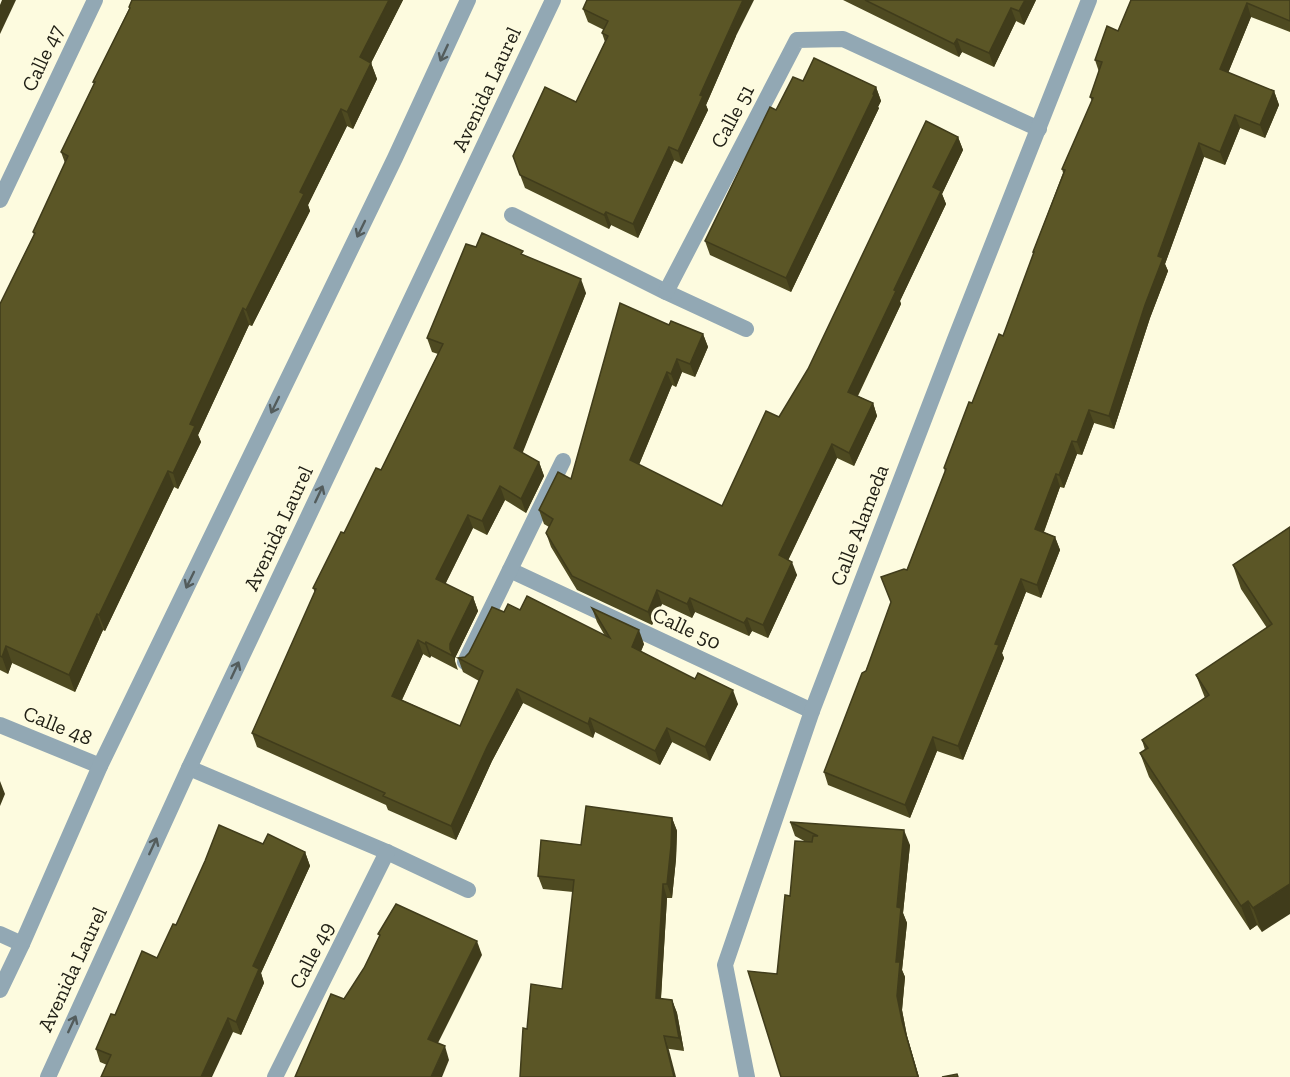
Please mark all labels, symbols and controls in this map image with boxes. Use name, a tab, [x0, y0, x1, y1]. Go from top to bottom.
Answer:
street label: Calle 47	[16, 21, 68, 95]
street label: Avenida Laurel	[446, 22, 526, 155]
one-way arrow	[437, 44, 449, 62]
street label: Calle 51	[705, 80, 759, 152]
one-way arrow	[354, 220, 366, 238]
one-way arrow	[269, 395, 281, 413]
street label: Avenida Laurel	[238, 461, 318, 594]
street label: Calle Alameda	[824, 461, 894, 589]
one-way arrow	[313, 485, 325, 503]
one-way arrow	[184, 571, 195, 589]
street label: Calle 50	[649, 601, 725, 655]
one-way arrow	[230, 661, 242, 679]
street label: Calle 48	[20, 700, 96, 750]
one-way arrow	[148, 838, 159, 856]
street label: Avenida Laurel	[32, 902, 112, 1035]
street label: Calle 49	[284, 917, 338, 993]
one-way arrow	[67, 1015, 78, 1033]

